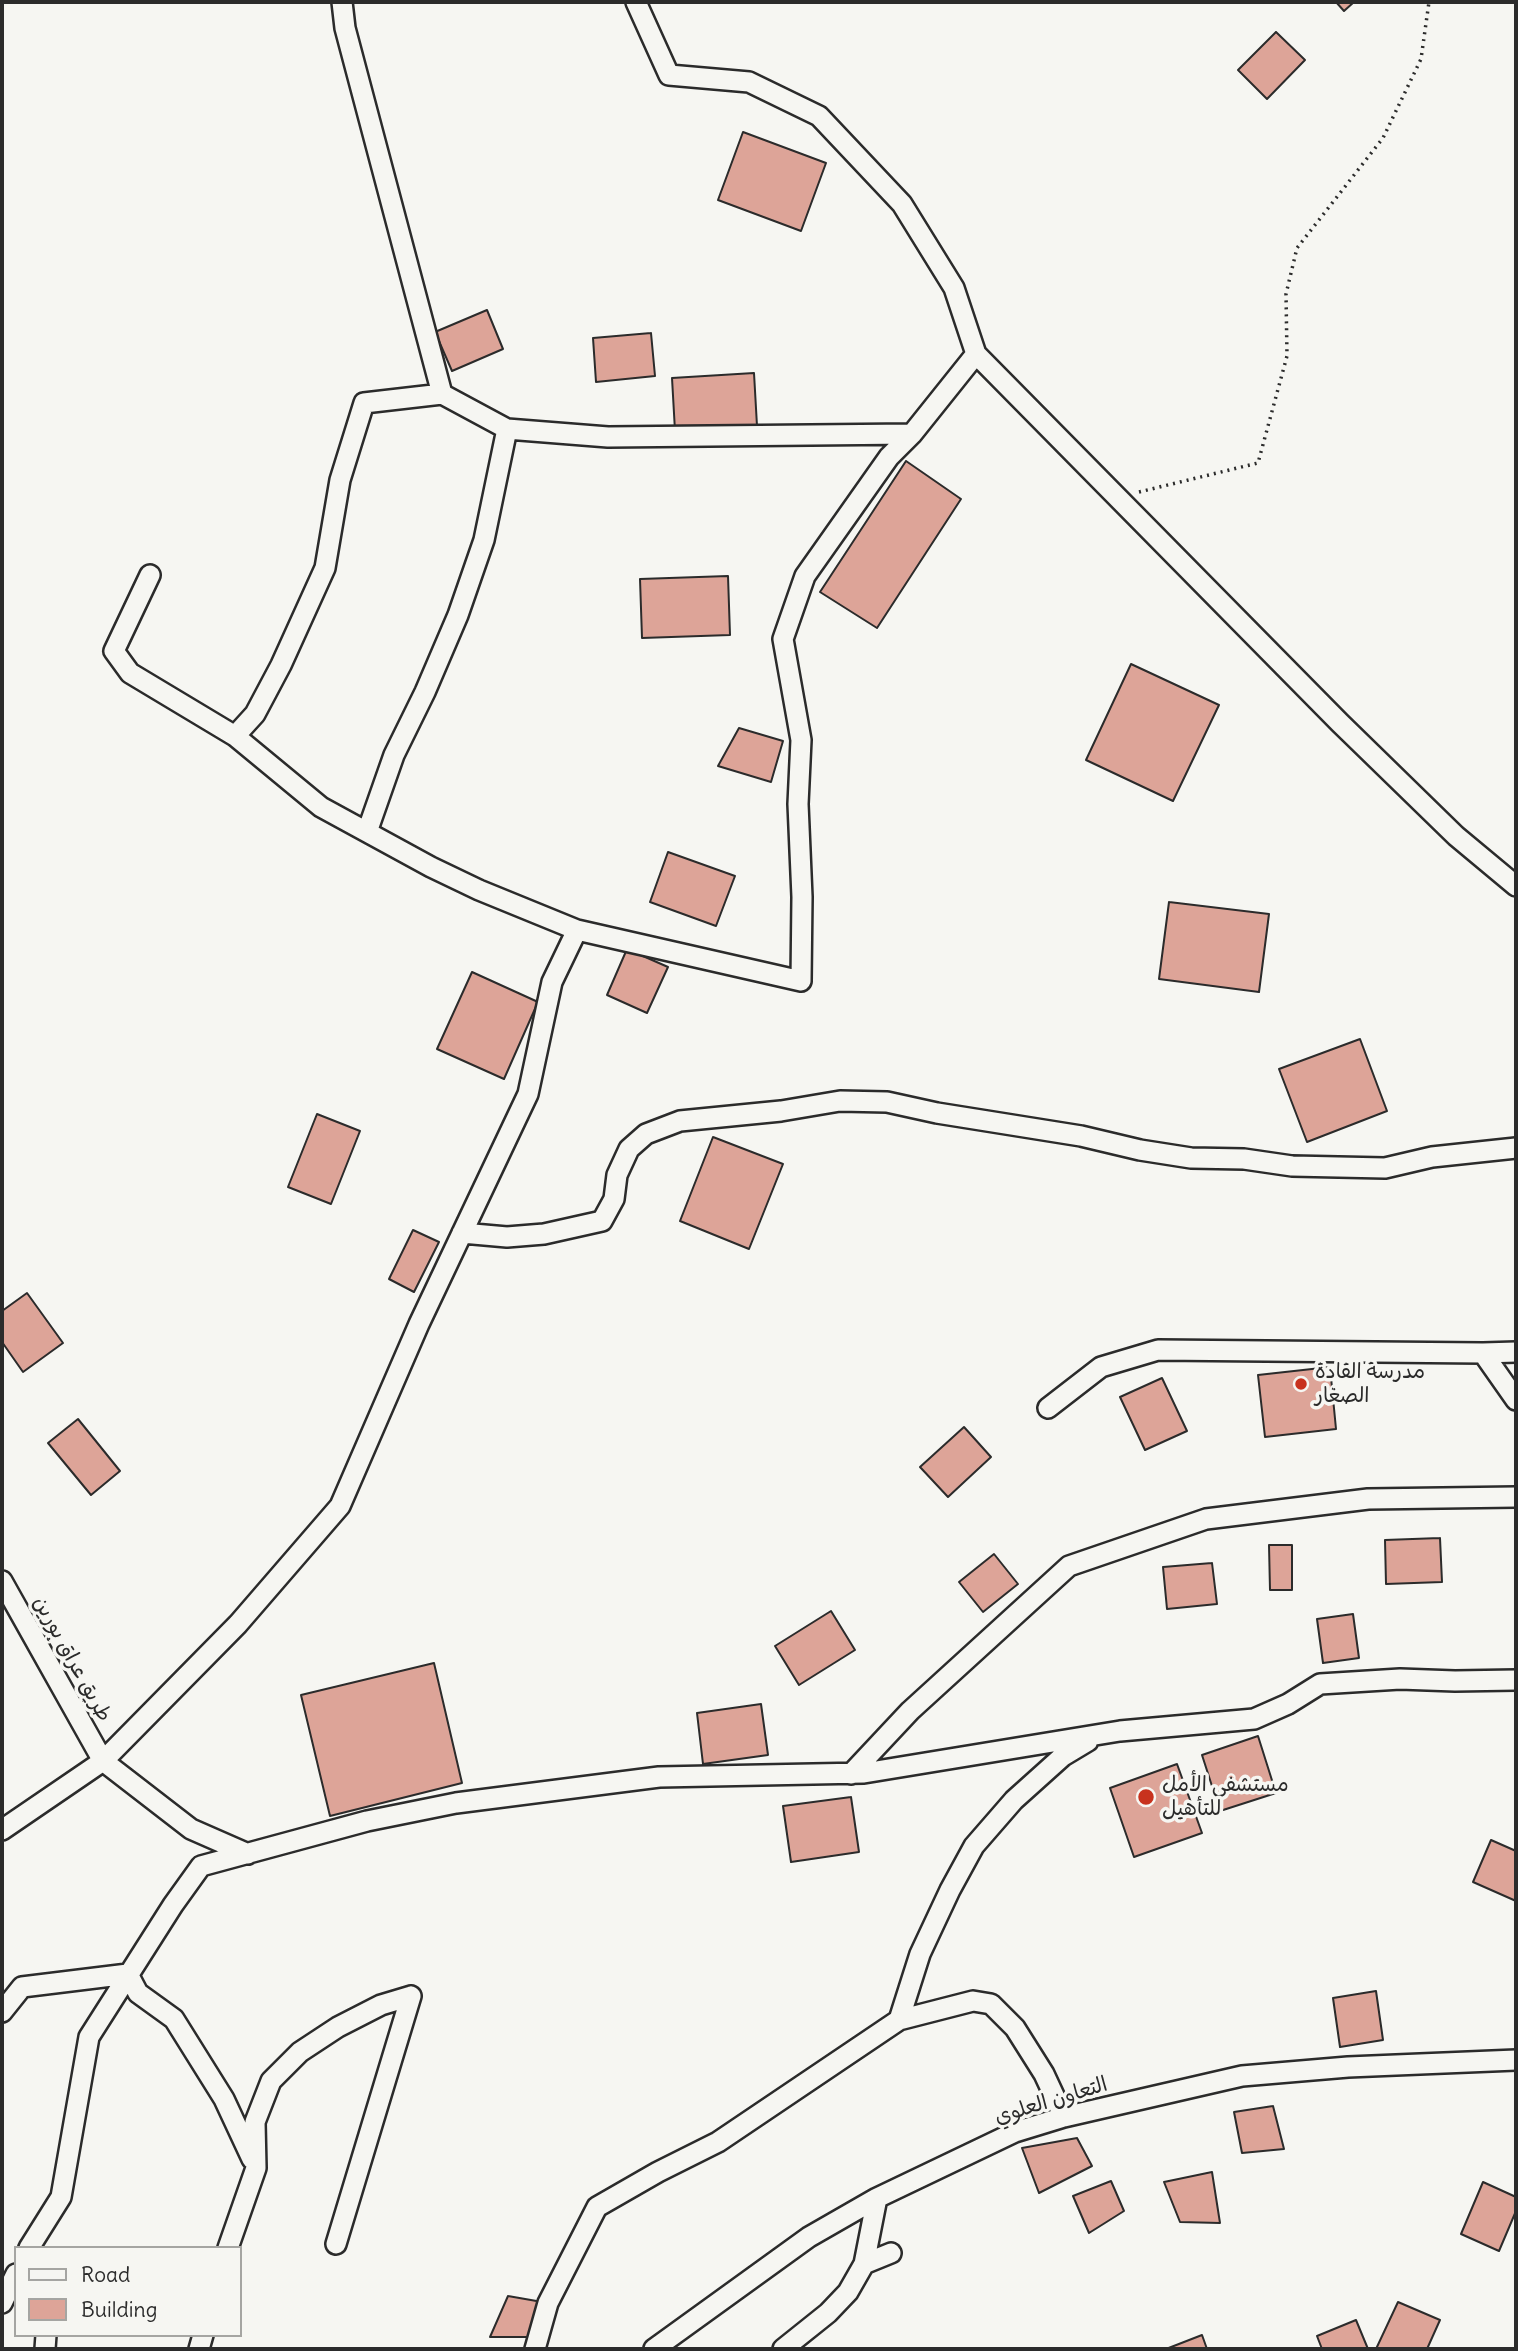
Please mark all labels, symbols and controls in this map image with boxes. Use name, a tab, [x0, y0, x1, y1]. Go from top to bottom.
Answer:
place label: مدرسة القادة الصغار	[1315, 1359, 1425, 1409]
marker: مدرسة القادة الصغار	[1293, 1376, 1309, 1392]
street label: طريق عراق بورين	[27, 1592, 117, 1726]
place label: مستشفى الأمل للتأهيل	[1162, 1772, 1289, 1822]
marker: مستشفى الأمل للتأهيل	[1136, 1787, 1156, 1807]
street label: التعاون العلوي	[991, 2072, 1111, 2130]
legend	[14, 2246, 242, 2337]
text: Road	[81, 2261, 130, 2288]
text: Building	[81, 2296, 157, 2323]

